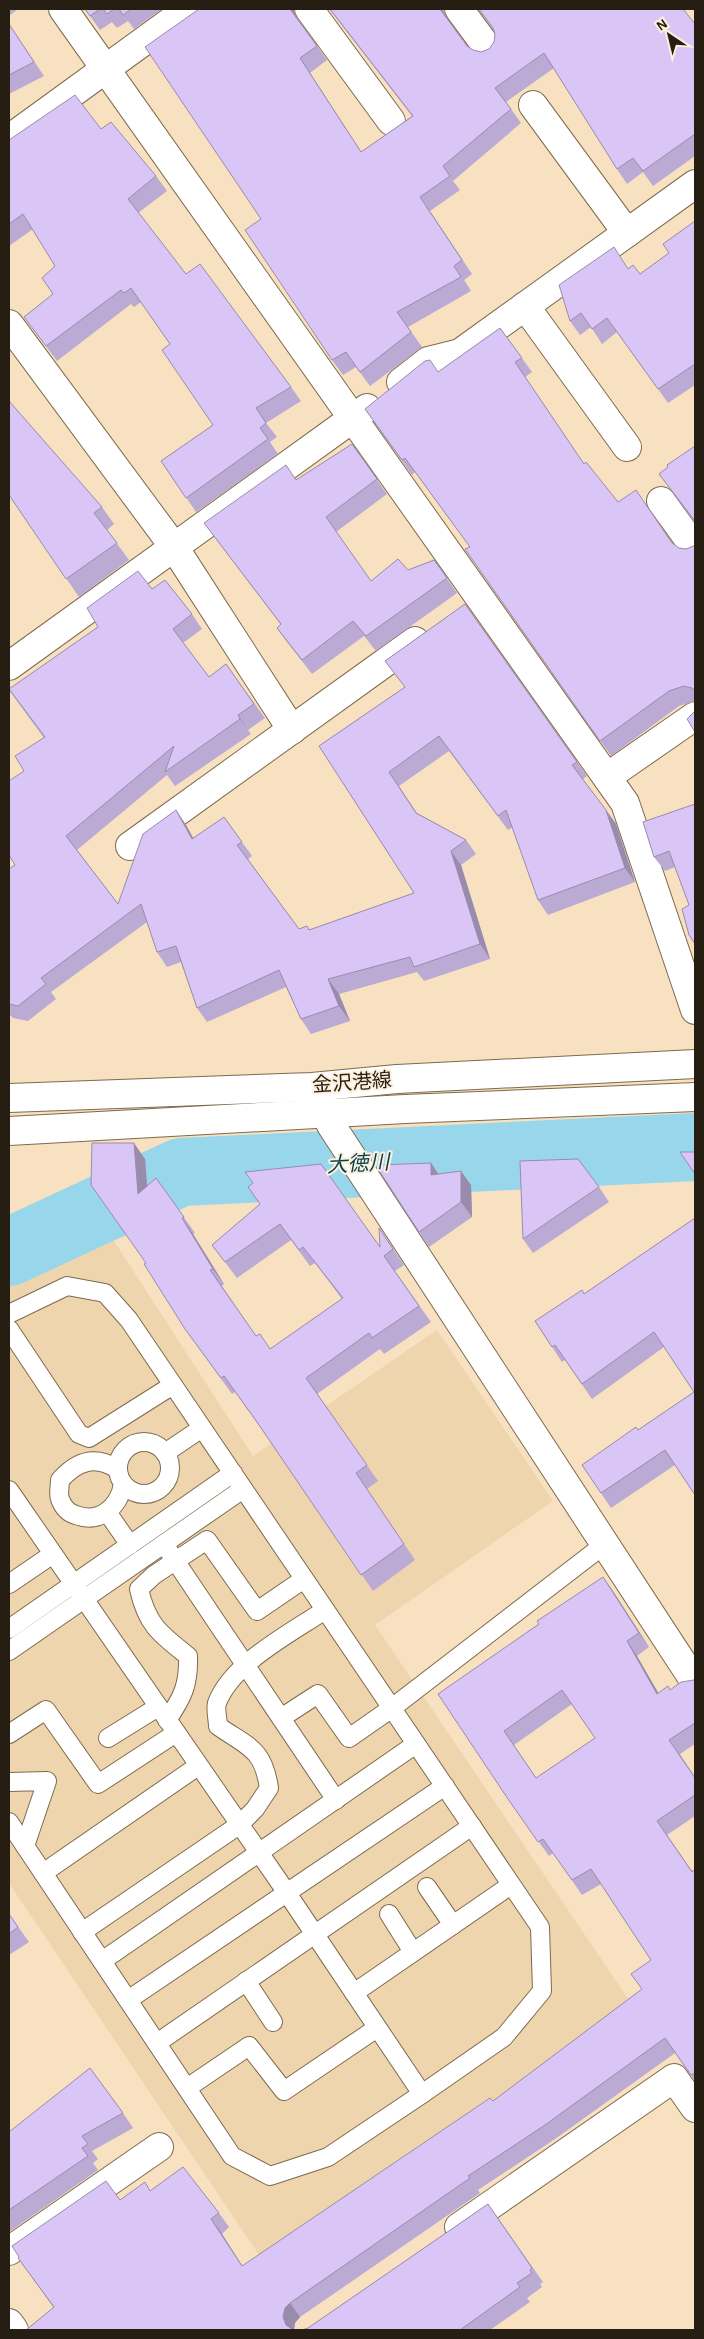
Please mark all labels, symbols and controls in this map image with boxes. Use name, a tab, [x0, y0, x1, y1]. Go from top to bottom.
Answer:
north arrow	[644, 10, 694, 60]
text: N	[654, 17, 670, 34]
street label: 金沢港線	[311, 1068, 393, 1096]
water label: 大徳川	[326, 1151, 392, 1176]

